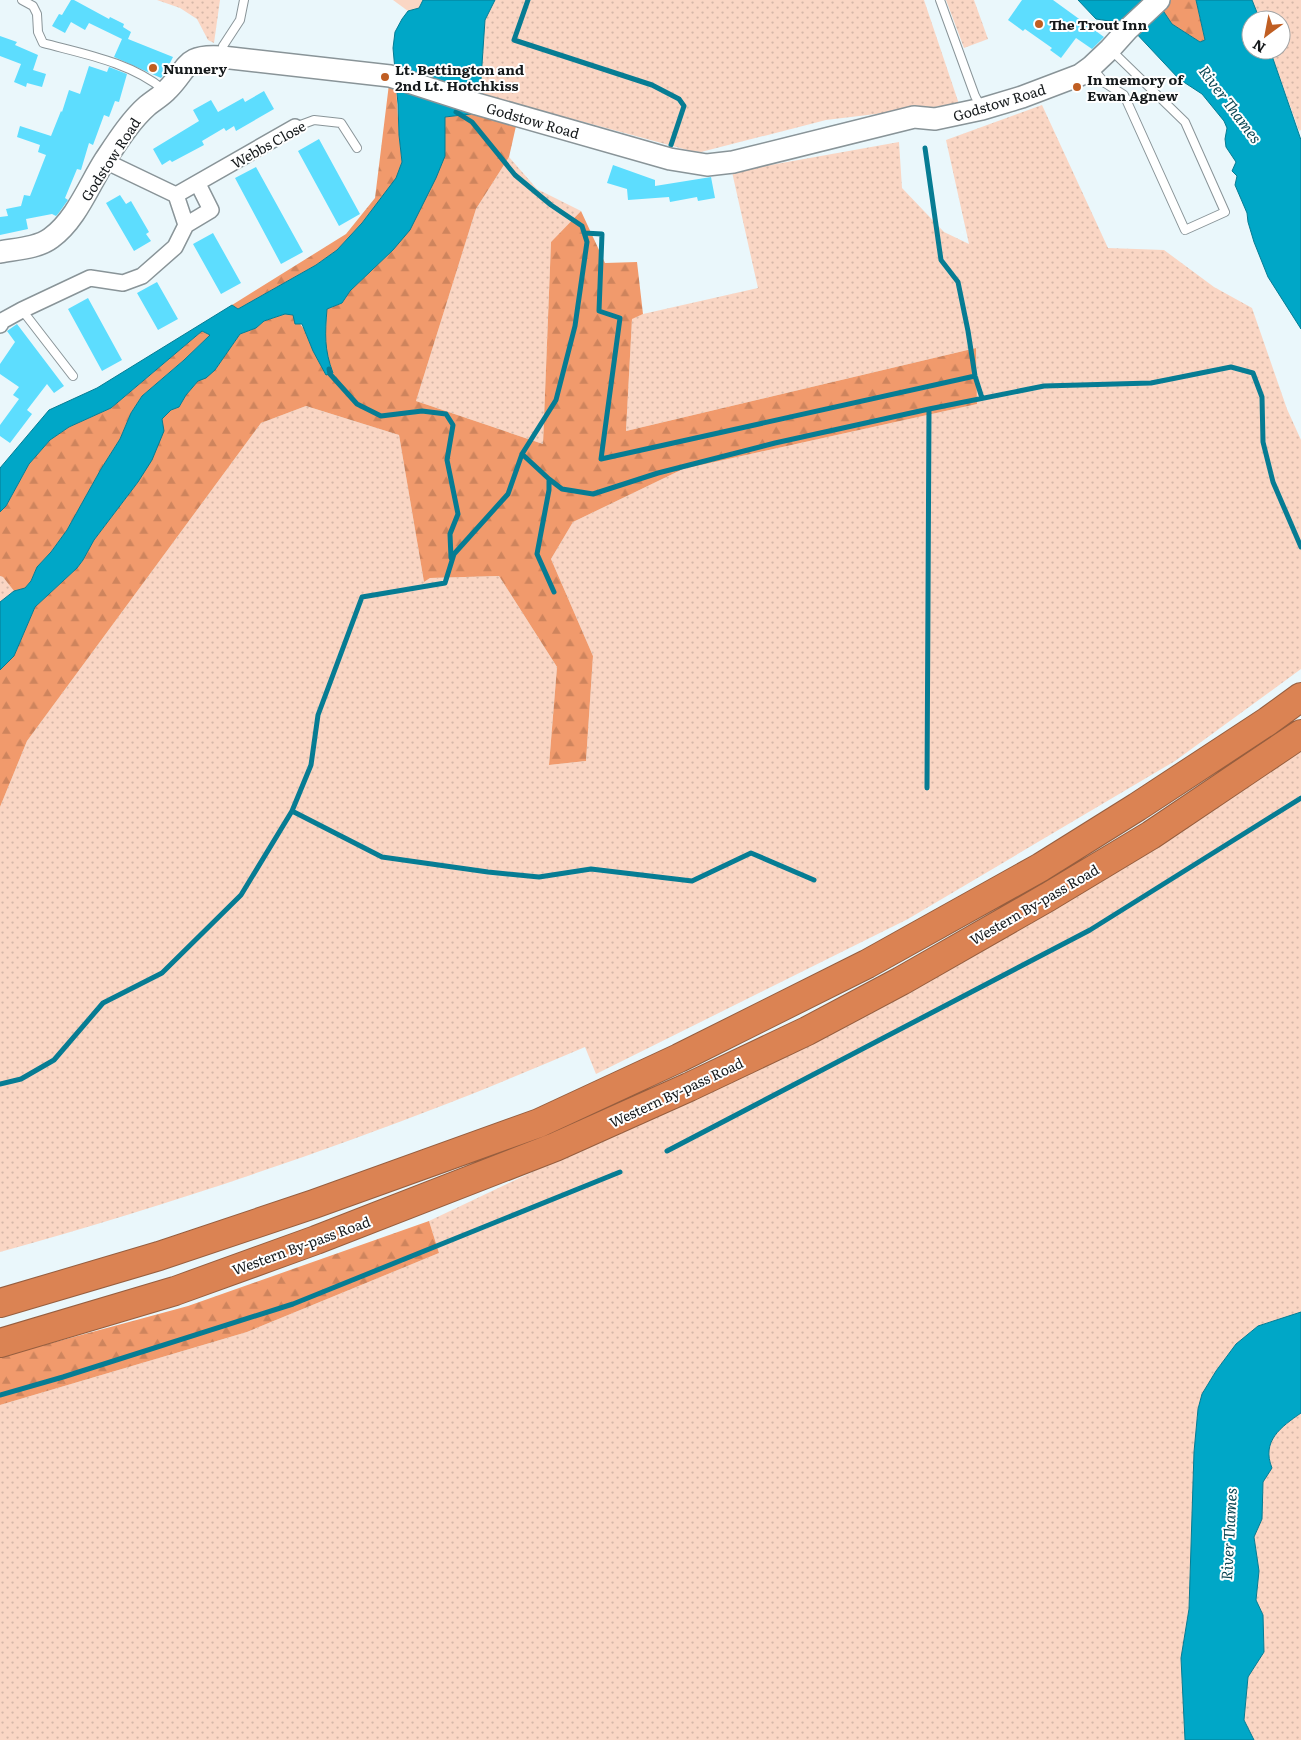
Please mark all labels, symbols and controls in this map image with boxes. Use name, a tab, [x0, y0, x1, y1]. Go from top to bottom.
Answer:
north arrow	[1241, 10, 1291, 60]
place label: The Trout Inn	[1049, 14, 1147, 34]
marker: The Trout Inn	[1033, 18, 1045, 30]
text: N	[1248, 35, 1269, 58]
place label: Nunnery	[163, 58, 227, 78]
place label: Lt. Bettington and 2nd Lt. Hotchkiss	[395, 59, 524, 95]
water label: River Thames	[1194, 60, 1268, 148]
marker: Nunnery	[147, 62, 159, 74]
place label: In memory of Ewan Agnew	[1087, 69, 1185, 105]
marker: Lt. Bettington and 2nd Lt. Hotchkiss	[379, 71, 391, 83]
street label: Godstow Road	[950, 78, 1048, 126]
marker: In memory of Ewan Agnew	[1071, 81, 1083, 93]
street label: Godstow Road	[484, 97, 582, 143]
street label: Godstow Road	[75, 113, 145, 205]
street label: Webbs Close	[227, 115, 309, 173]
street label: Western By-pass Road	[966, 859, 1103, 949]
street label: Western By-pass Road	[606, 1052, 747, 1132]
street label: Western By-pass Road	[229, 1211, 373, 1279]
water label: River Thames	[1214, 1487, 1242, 1581]

